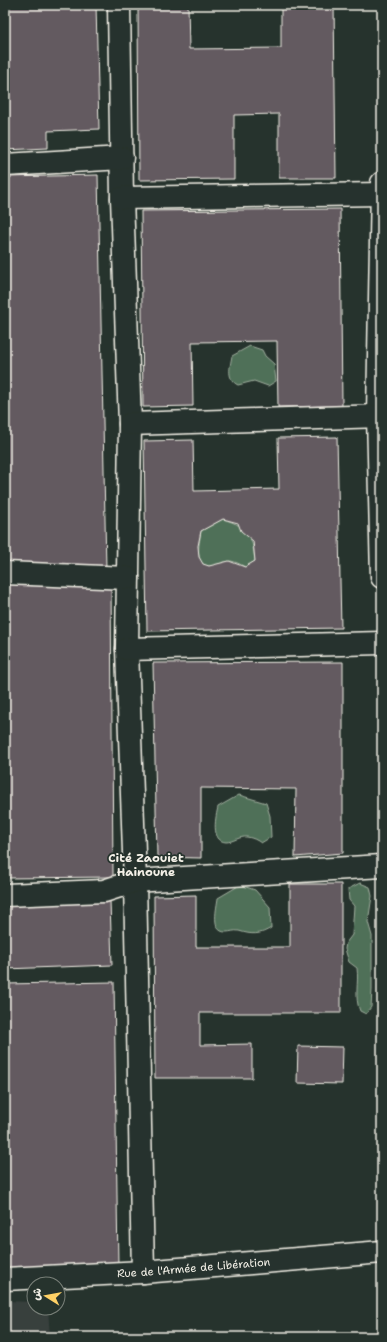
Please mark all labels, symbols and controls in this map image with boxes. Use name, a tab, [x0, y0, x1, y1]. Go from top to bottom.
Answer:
district label: Cité Zaouiet Hainoune	[108, 850, 184, 880]
street label: Rue de l'Armée de Libération	[117, 1254, 271, 1281]
north arrow	[26, 1276, 66, 1316]
text: ش	[28, 1287, 45, 1302]

